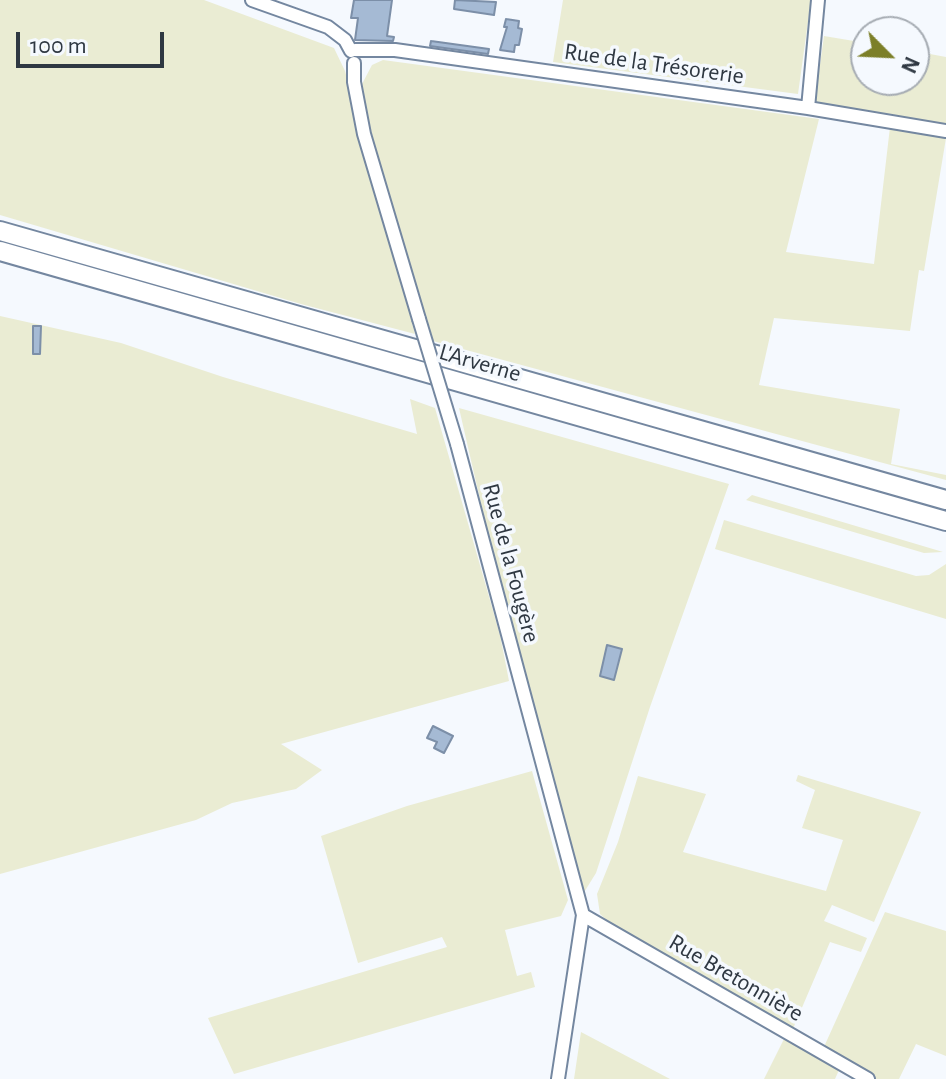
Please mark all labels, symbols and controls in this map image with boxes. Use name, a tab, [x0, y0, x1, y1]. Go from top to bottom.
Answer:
scale bar	[20, 16, 168, 66]
north arrow	[850, 16, 930, 96]
text: 100 m	[30, 34, 87, 58]
street label: Rue de la Trésorerie	[562, 37, 746, 91]
text: N	[897, 53, 923, 76]
street label: L'Arverne	[436, 338, 524, 388]
street label: Rue de la Fougère	[476, 480, 546, 646]
street label: Rue Bretonnière	[664, 928, 808, 1028]

